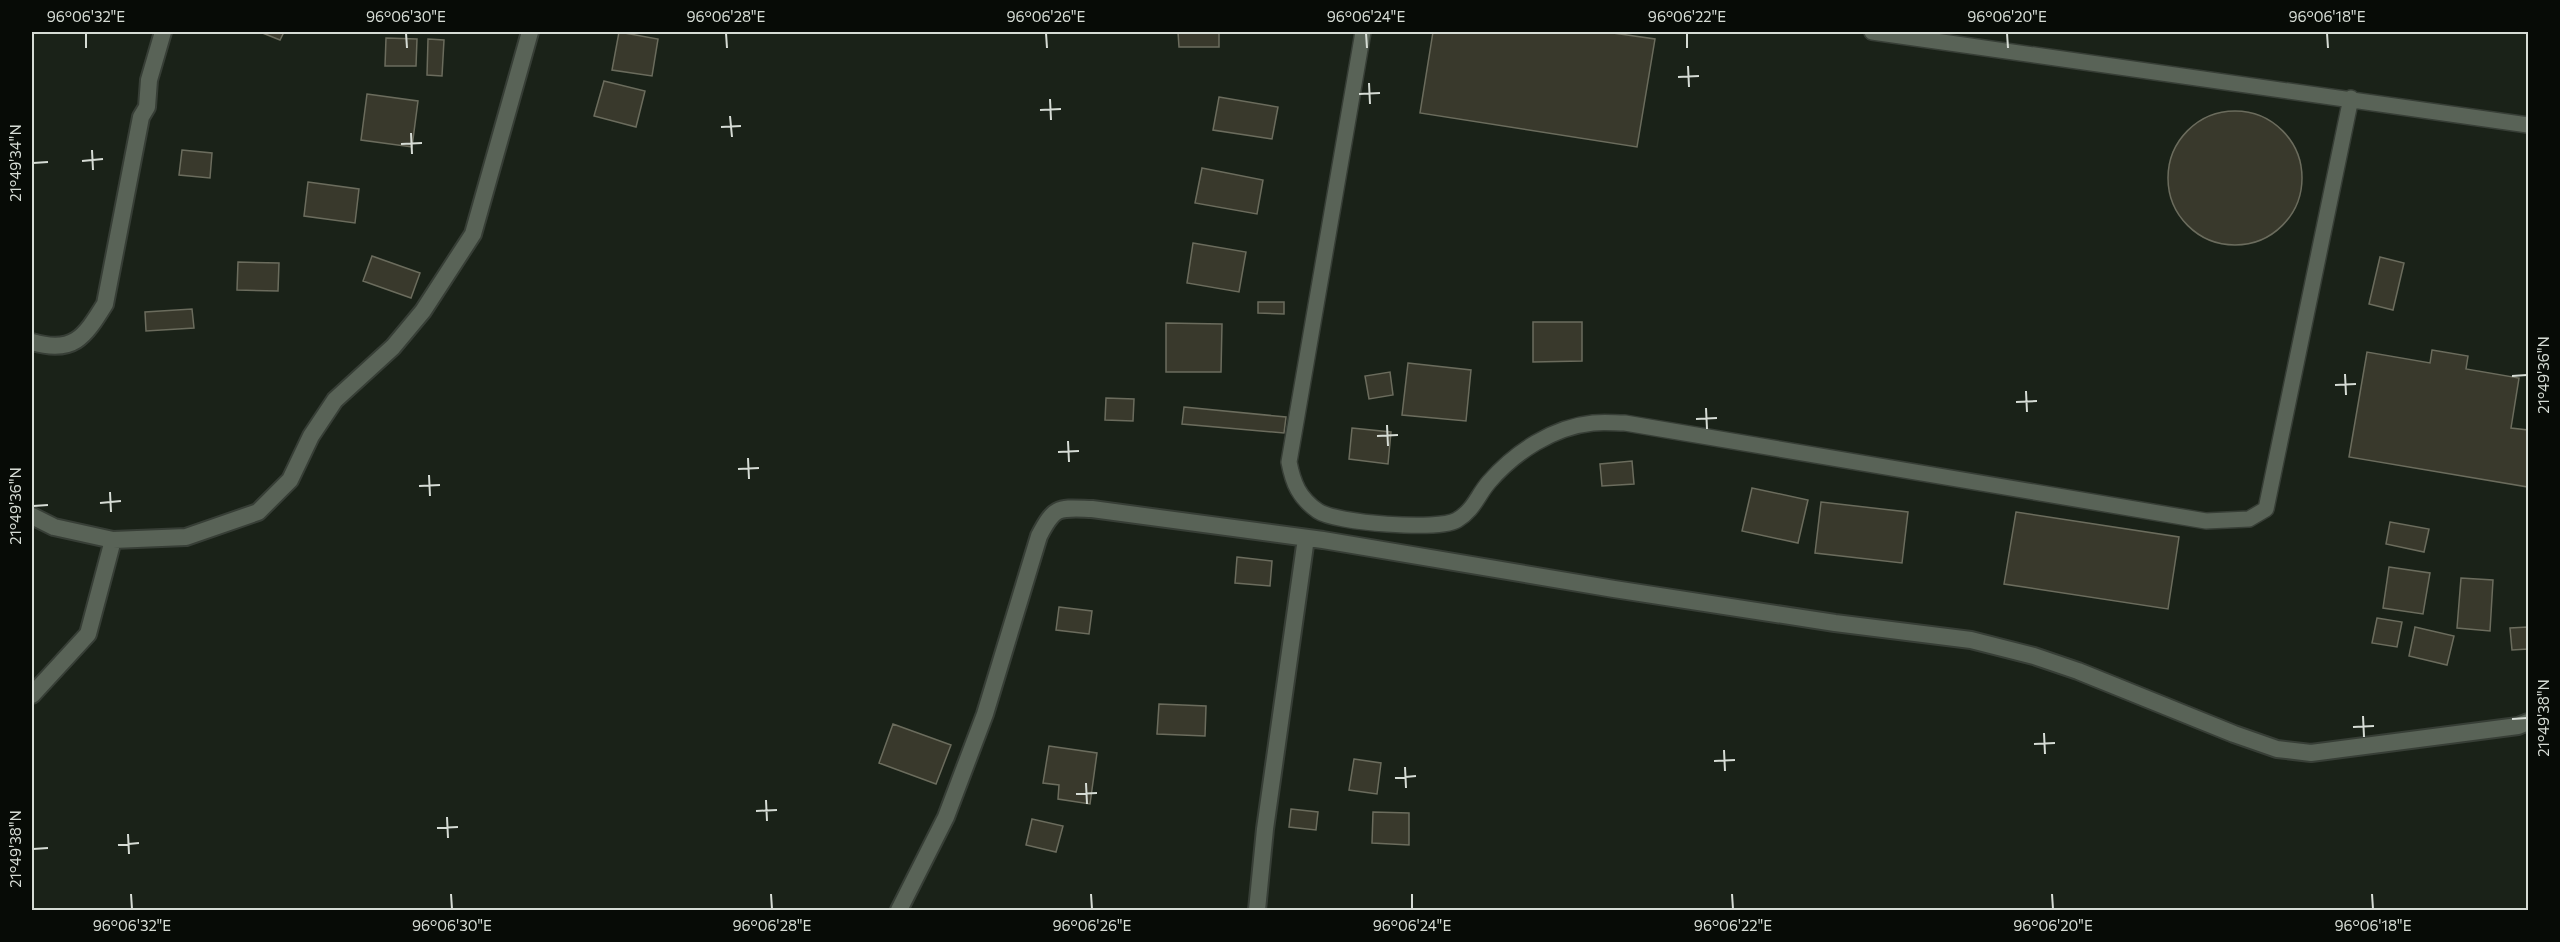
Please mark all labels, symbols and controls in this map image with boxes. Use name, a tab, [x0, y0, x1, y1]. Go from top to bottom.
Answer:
text: 96°06'32"E	[47, 7, 125, 25]
text: 96°06'30"E	[366, 7, 446, 25]
text: 96°06'28"E	[686, 7, 766, 25]
text: 96°06'26"E	[1006, 7, 1086, 25]
text: 96°06'24"E	[1327, 7, 1405, 25]
text: 96°06'22"E	[1648, 7, 1726, 25]
text: 96°06'20"E	[1967, 7, 2047, 25]
text: 96°06'18"E	[2288, 7, 2366, 25]
text: 21°49'34"N	[6, 124, 24, 202]
text: 21°49'36"N	[2534, 336, 2552, 414]
text: 21°49'36"N	[6, 467, 24, 545]
text: 21°49'38"N	[2534, 679, 2552, 757]
text: 21°49'38"N	[6, 810, 24, 888]
text: 96°06'32"E	[93, 916, 171, 934]
text: 96°06'30"E	[412, 916, 492, 934]
text: 96°06'28"E	[732, 916, 812, 934]
text: 96°06'26"E	[1052, 916, 1132, 934]
text: 96°06'24"E	[1373, 916, 1451, 934]
text: 96°06'22"E	[1694, 916, 1772, 934]
text: 96°06'20"E	[2013, 916, 2093, 934]
text: 96°06'18"E	[2334, 916, 2412, 934]

